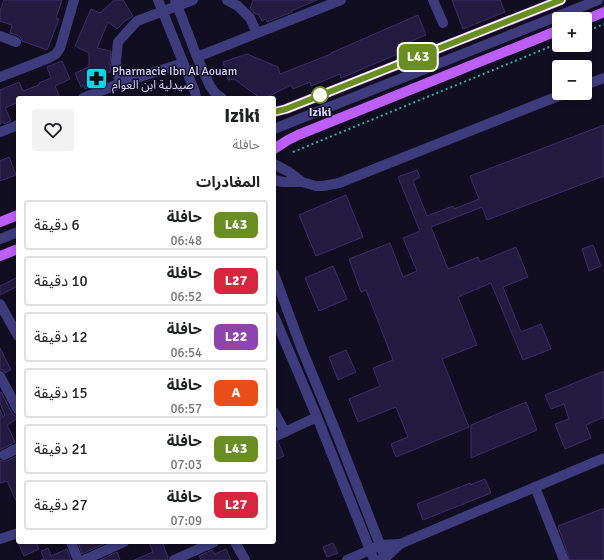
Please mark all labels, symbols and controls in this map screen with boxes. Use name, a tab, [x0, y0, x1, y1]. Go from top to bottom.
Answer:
map controls	[552, 12, 592, 100]
button: +	[552, 12, 592, 52]
line badge: L43	[395, 44, 441, 70]
text: L43	[407, 48, 429, 65]
button: −	[552, 60, 592, 100]
place label: Pharmacie Ibn Al Aouam صيدلية ابن العوام	[112, 64, 237, 94]
pharmacy icon: Pharmacie Ibn Al Aouam صيدلية ابن العوام	[84, 65, 110, 91]
marker: Iziki	[311, 86, 329, 104]
text: Iziki	[224, 104, 260, 128]
place label: Iziki	[309, 105, 331, 120]
button: heart	[32, 109, 74, 151]
text: حافلة	[233, 137, 260, 153]
text: المغادرات	[196, 173, 260, 191]
text: حافلة	[167, 208, 202, 226]
text: 6 دقيقة	[34, 216, 80, 234]
text: L43	[225, 216, 247, 233]
text: 06:48	[170, 233, 202, 249]
text: حافلة	[167, 264, 202, 282]
text: 10 دقيقة	[34, 272, 88, 290]
text: L27	[225, 272, 247, 289]
text: 06:52	[170, 289, 202, 305]
text: حافلة	[167, 320, 202, 338]
text: 12 دقيقة	[34, 328, 88, 346]
text: L22	[225, 328, 247, 345]
text: 06:54	[170, 345, 202, 361]
text: حافلة	[167, 376, 202, 394]
text: 15 دقيقة	[34, 384, 88, 402]
text: A	[232, 384, 240, 401]
text: 06:57	[170, 401, 202, 417]
text: حافلة	[167, 432, 202, 450]
text: 21 دقيقة	[34, 440, 88, 458]
text: L43	[225, 440, 247, 457]
text: 07:03	[170, 457, 202, 473]
text: حافلة	[167, 488, 202, 506]
text: 27 دقيقة	[34, 496, 88, 514]
text: L27	[225, 496, 247, 513]
text: 07:09	[170, 513, 202, 529]

